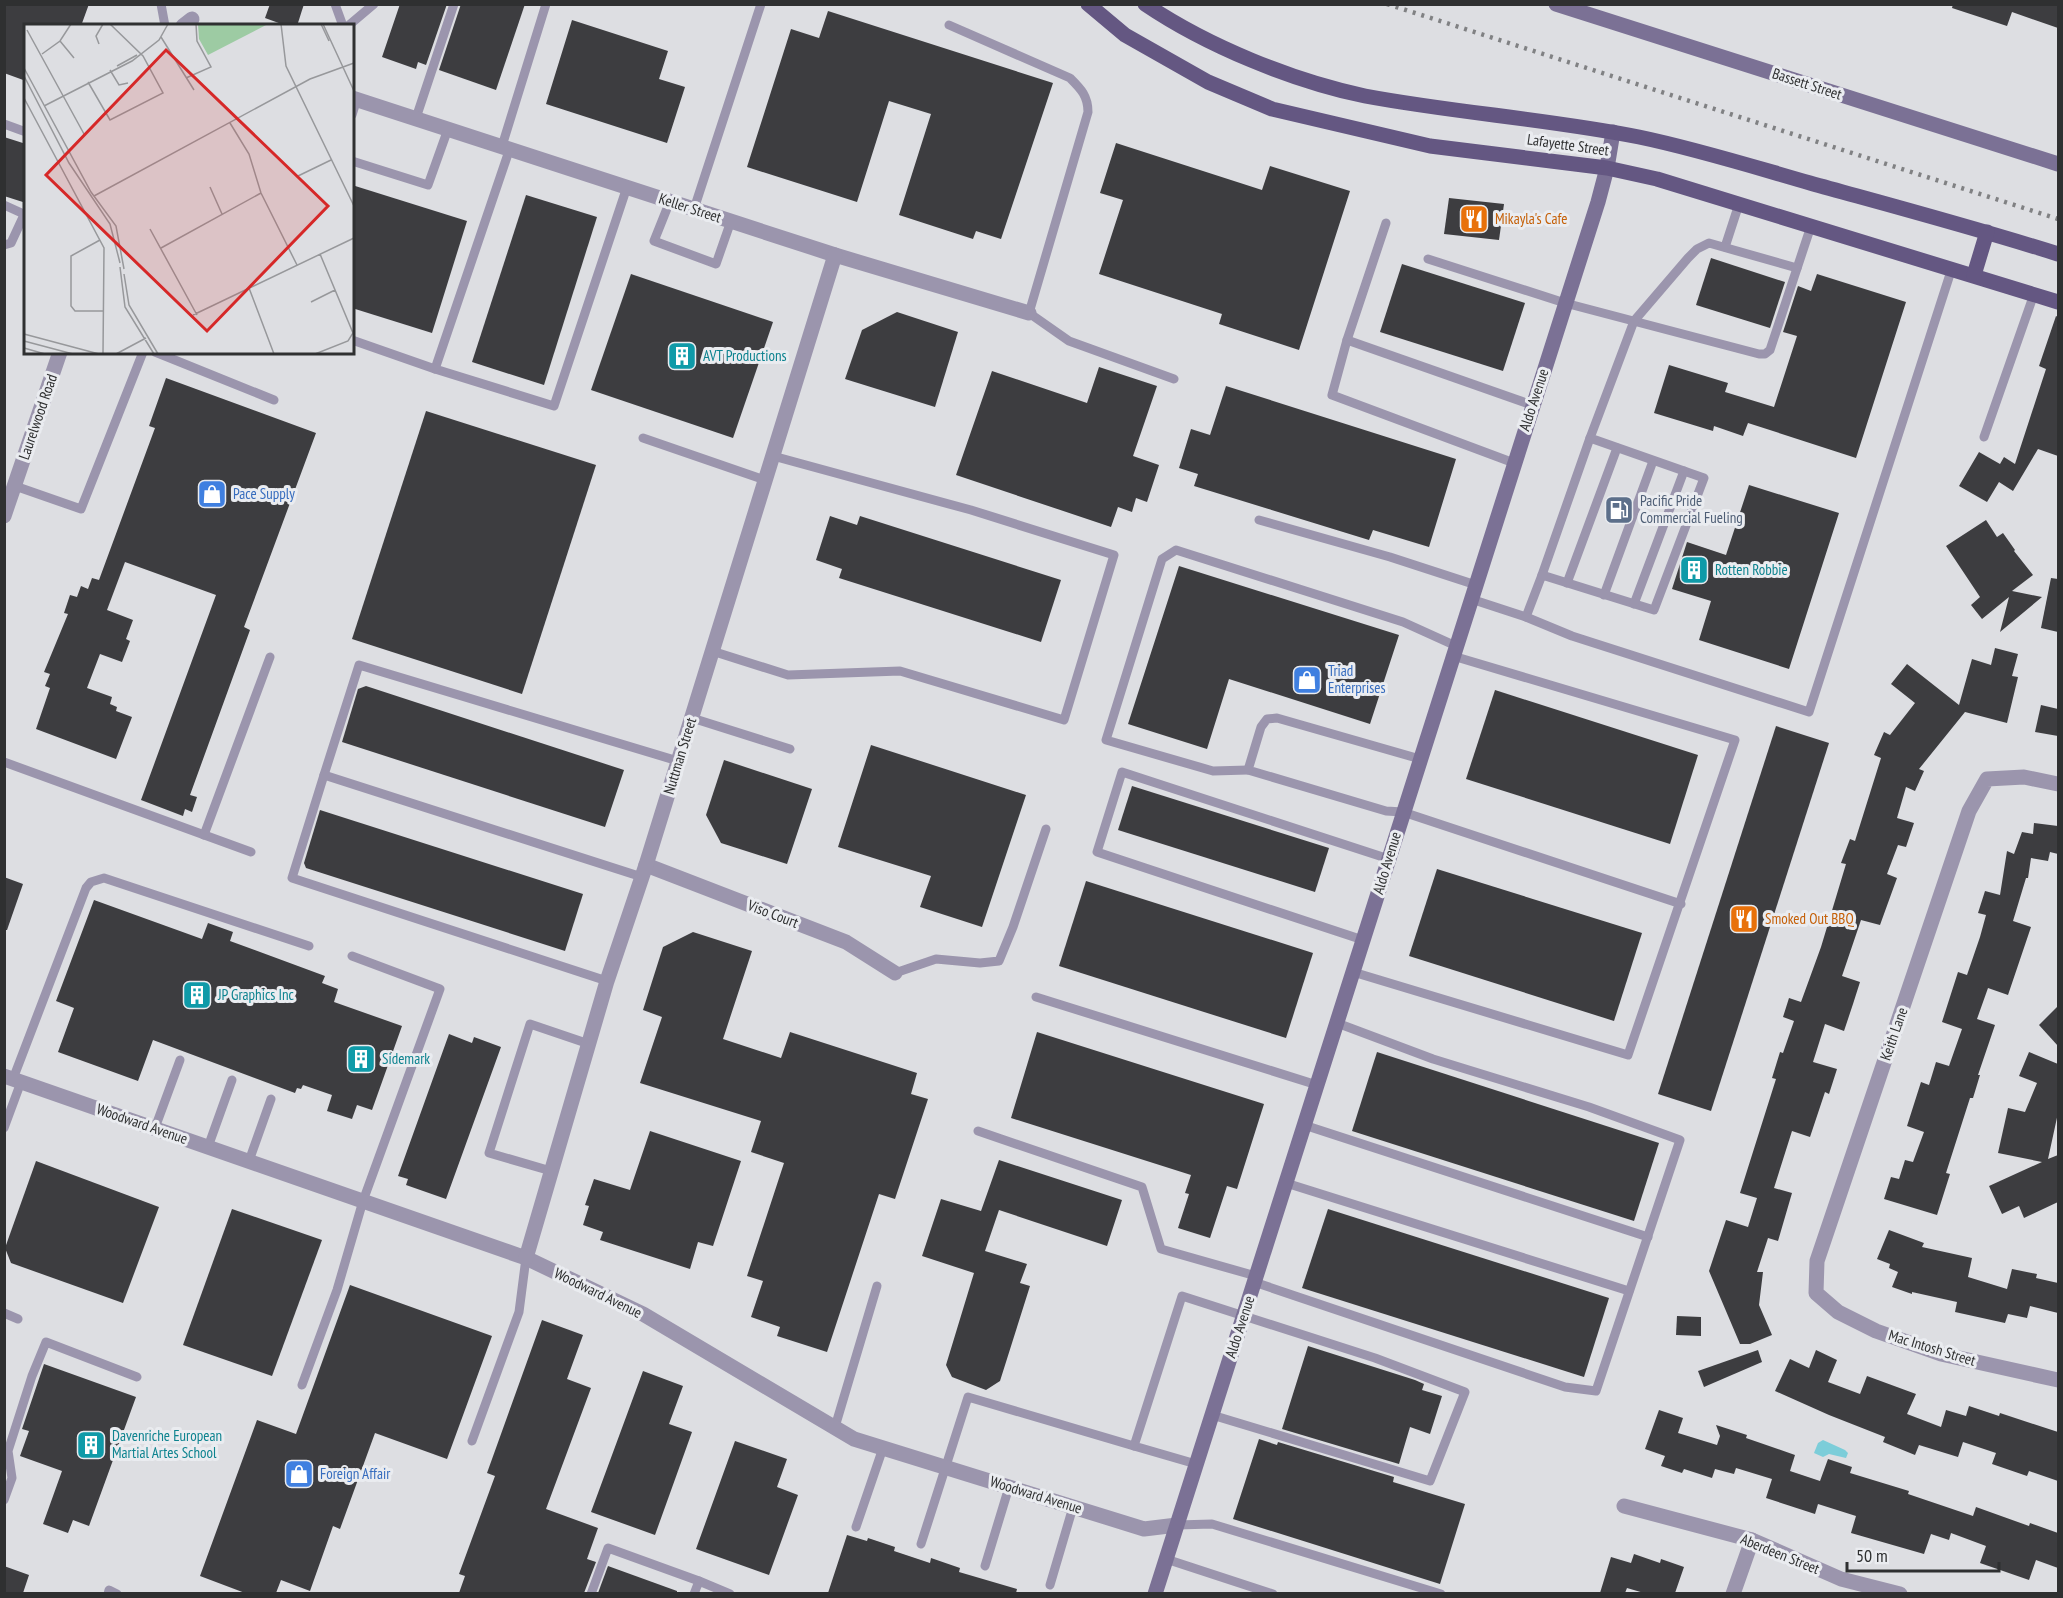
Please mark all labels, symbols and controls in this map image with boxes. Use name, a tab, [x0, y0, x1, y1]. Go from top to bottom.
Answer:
inset map	[24, 24, 354, 354]
street label: Bassett Street	[1770, 63, 1844, 104]
street label: Lafayette Street	[1526, 129, 1610, 160]
street label: Keller Street	[657, 189, 724, 227]
restaurant icon: Mikayla's Cafe	[1458, 203, 1490, 235]
place label: Mikayla's Cafe	[1495, 209, 1567, 228]
building icon: AVT Productions	[666, 340, 698, 372]
place label: AVT Productions	[703, 346, 787, 365]
street label: Aldo Avenue	[1515, 366, 1552, 433]
street label: Laurelwood Road	[14, 372, 61, 462]
shop icon: Pace Supply	[196, 478, 228, 510]
place label: Pace Supply	[233, 484, 295, 503]
place label: Pacific Pride Commercial Fueling	[1640, 491, 1743, 527]
fuel station icon: Pacific Pride Commercial Fueling	[1603, 494, 1635, 526]
building icon: Rotten Robbie	[1678, 554, 1710, 586]
place label: Rotten Robbie	[1715, 560, 1788, 579]
place label: Triad Enterprises	[1328, 661, 1386, 697]
shop icon: Triad Enterprises	[1291, 664, 1323, 696]
street label: Nuttman Street	[659, 715, 700, 797]
street label: Aldo Avenue	[1368, 829, 1405, 896]
street label: Viso Court	[744, 895, 801, 932]
restaurant icon: Smoked Out BBQ	[1728, 903, 1760, 935]
place label: Smoked Out BBQ	[1765, 909, 1854, 928]
building icon: JP Graphics Inc	[181, 979, 213, 1011]
place label: JP Graphics Inc	[217, 985, 295, 1004]
street label: Keith Lane	[1876, 1005, 1911, 1063]
building icon: Sidemark	[345, 1043, 377, 1075]
place label: Sidemark	[382, 1049, 430, 1068]
street label: Woodward Avenue	[94, 1099, 190, 1148]
street label: Woodward Avenue	[551, 1263, 645, 1322]
street label: Aldo Avenue	[1221, 1293, 1258, 1360]
street label: Mac Intosh Street	[1886, 1325, 1978, 1370]
place label: Davenriche European Martial Artes School	[112, 1426, 222, 1462]
building icon: Davenriche European Martial Artes School	[75, 1429, 107, 1461]
shop icon: Foreign Affair	[283, 1458, 315, 1490]
place label: Foreign Affair	[320, 1464, 391, 1483]
street label: Woodward Avenue	[988, 1472, 1084, 1518]
street label: Aberdeen Street	[1738, 1529, 1822, 1578]
scale bar	[1847, 1535, 1998, 1573]
text: 50 m	[1856, 1544, 1888, 1567]

